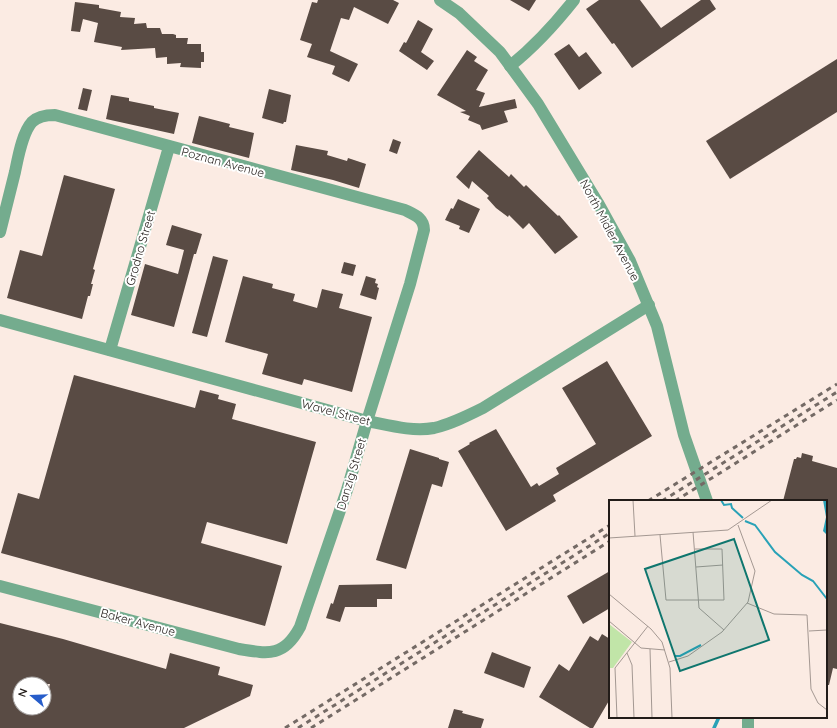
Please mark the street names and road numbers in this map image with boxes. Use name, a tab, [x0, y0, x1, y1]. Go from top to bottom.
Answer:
street label: Poznan Avenue	[180, 144, 266, 180]
street label: North Midler Avenue	[577, 177, 643, 284]
street label: Grodno Street	[122, 209, 158, 287]
street label: Wavel Street	[300, 396, 372, 428]
street label: Danzig Street	[333, 436, 369, 512]
street label: Baker Avenue	[99, 605, 177, 639]

